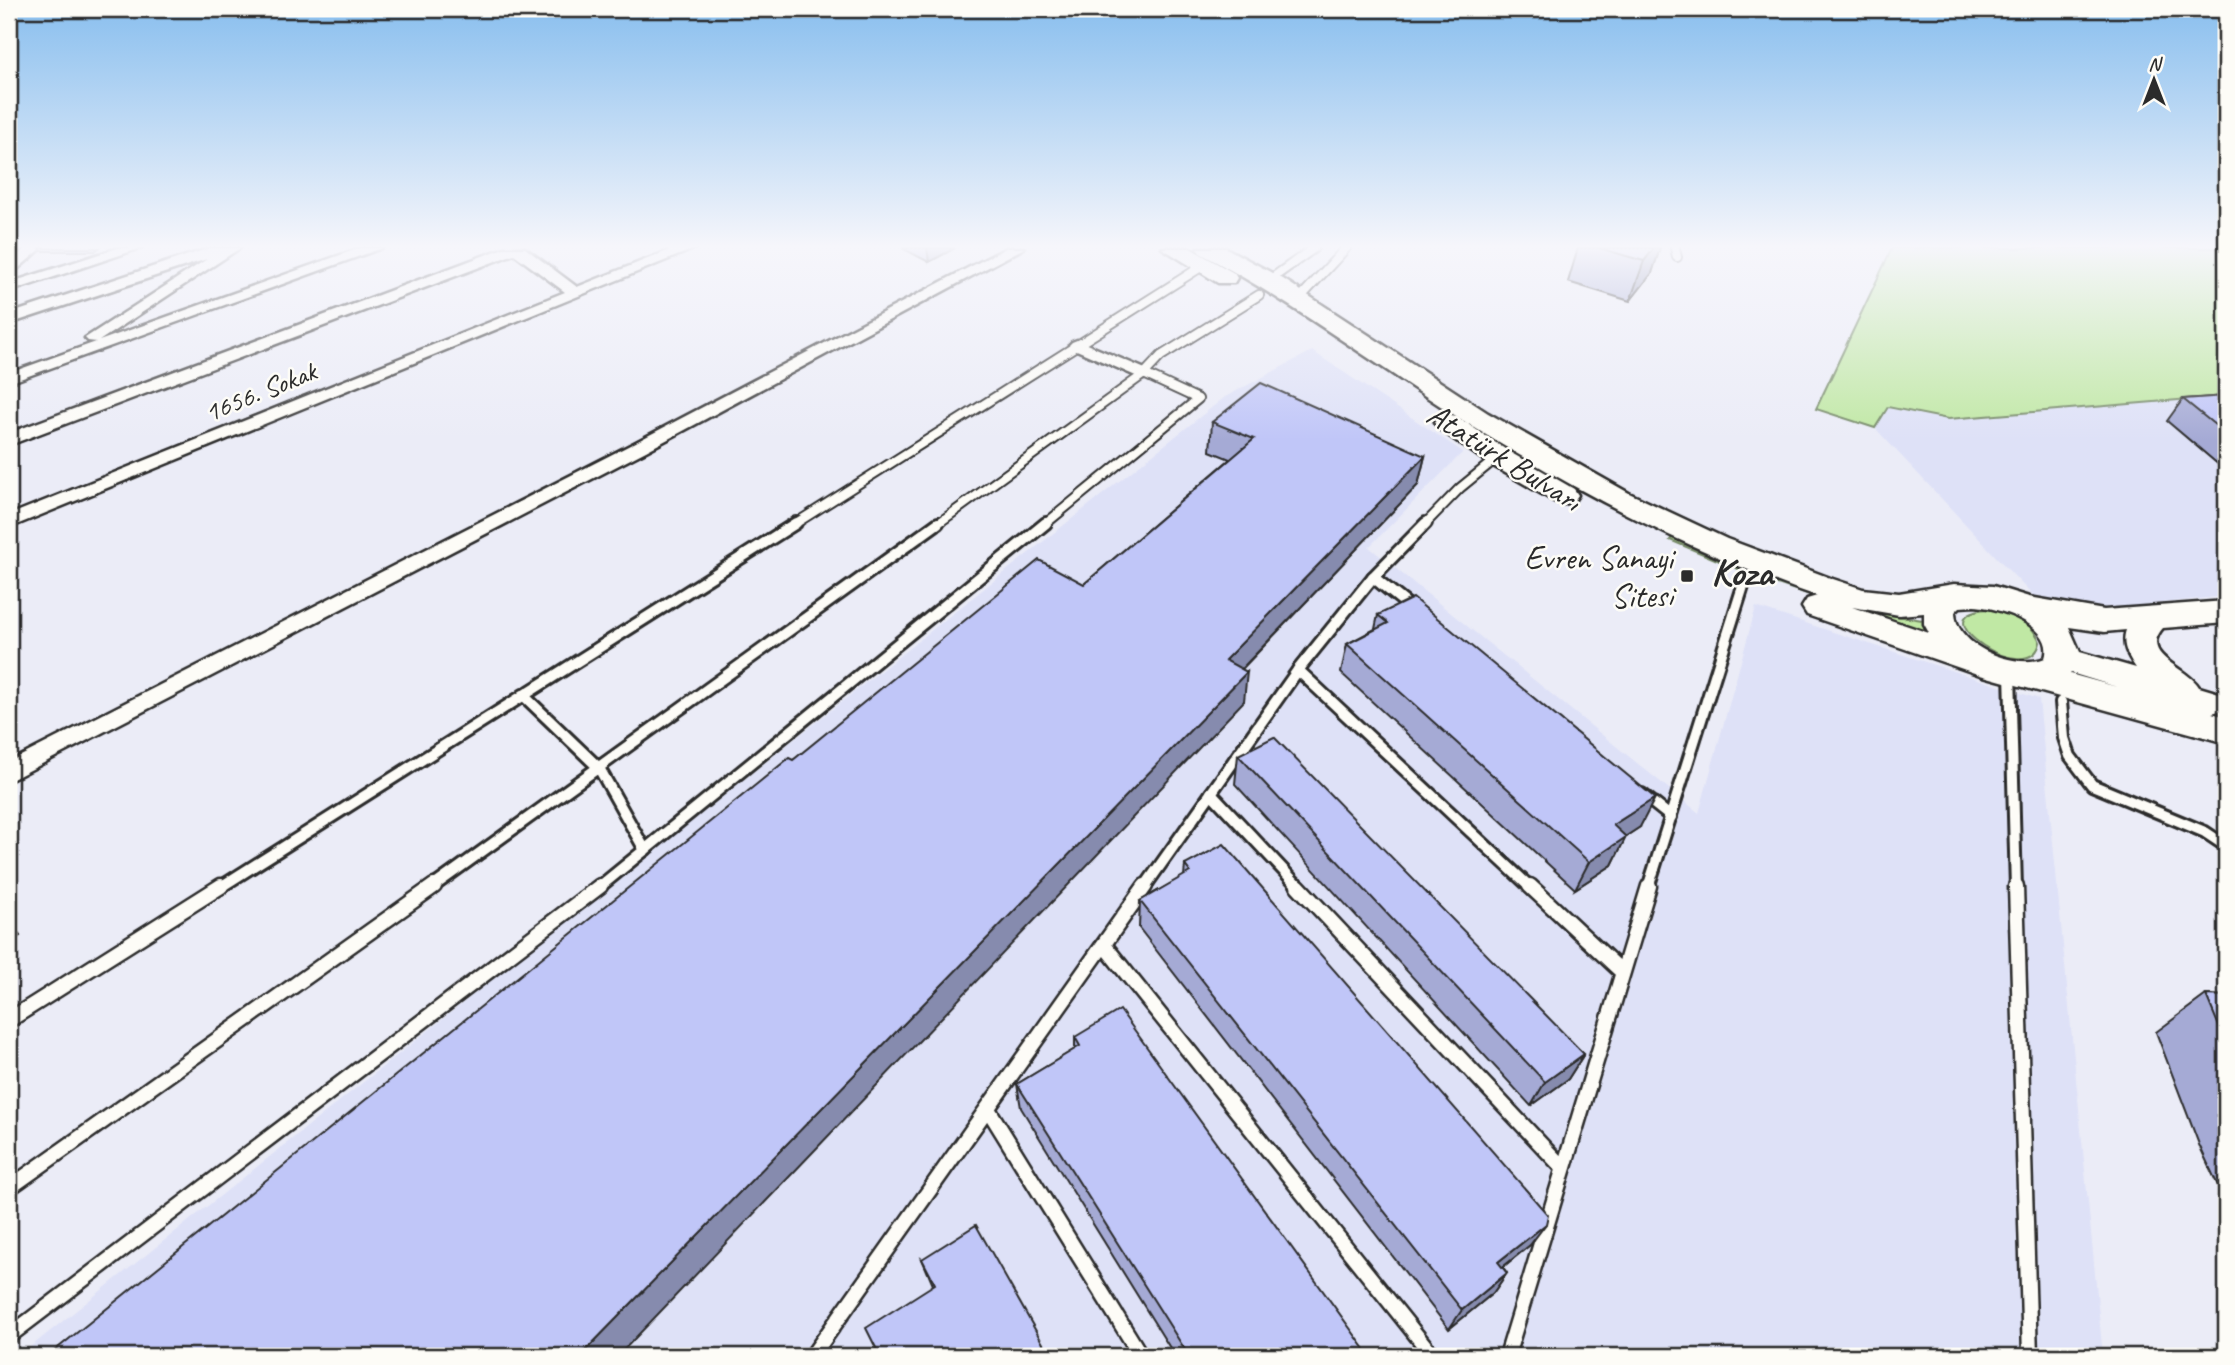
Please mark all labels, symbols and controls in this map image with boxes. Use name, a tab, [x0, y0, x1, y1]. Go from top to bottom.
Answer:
north arrow	[2120, 46, 2190, 116]
text: N	[2148, 52, 2163, 76]
street label: 1656. Sokak	[199, 353, 323, 430]
street label: Atatürk Bulvarı	[1420, 393, 1591, 522]
place label: Evren Sanayi Sitesi	[1524, 537, 1677, 617]
district label: Koza	[1711, 547, 1775, 597]
marker: Evren Sanayi Sitesi	[1679, 568, 1695, 584]

